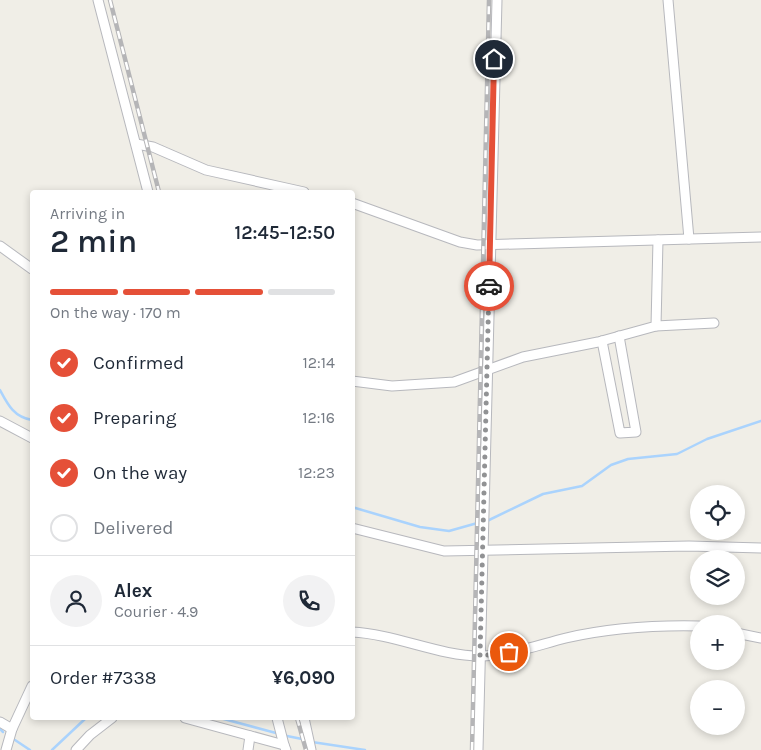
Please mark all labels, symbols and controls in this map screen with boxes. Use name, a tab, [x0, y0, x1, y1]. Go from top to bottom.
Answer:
pin	[473, 38, 515, 80]
icon: home	[480, 45, 508, 73]
text: Arriving in	[50, 204, 125, 223]
text: 12:45–12:50	[235, 222, 335, 244]
text: 2 min	[50, 223, 137, 260]
courier	[464, 261, 514, 311]
icon: car	[475, 272, 503, 300]
text: On the way · 170 m	[50, 303, 181, 322]
icon: check	[50, 349, 78, 377]
text: Confirmed	[93, 352, 184, 374]
text: 12:14	[303, 353, 335, 372]
icon: check	[50, 404, 78, 432]
text: Preparing	[93, 407, 176, 429]
text: 12:16	[302, 408, 335, 427]
icon: check	[50, 459, 78, 487]
text: On the way	[93, 462, 187, 484]
text: 12:23	[298, 463, 335, 482]
map controls	[690, 485, 745, 735]
button: locate	[690, 485, 745, 540]
text: Delivered	[93, 517, 173, 539]
button: layers	[690, 550, 745, 605]
button: person	[50, 575, 102, 627]
button: phone	[283, 575, 335, 627]
text: Alex	[114, 580, 152, 602]
text: Courier · 4.9	[114, 602, 198, 621]
button: +	[690, 615, 745, 670]
pin	[488, 631, 530, 673]
icon: bag	[495, 638, 523, 666]
text: Order #7338	[50, 667, 156, 689]
text: ¥6,090	[272, 667, 335, 689]
button: −	[690, 680, 745, 735]

